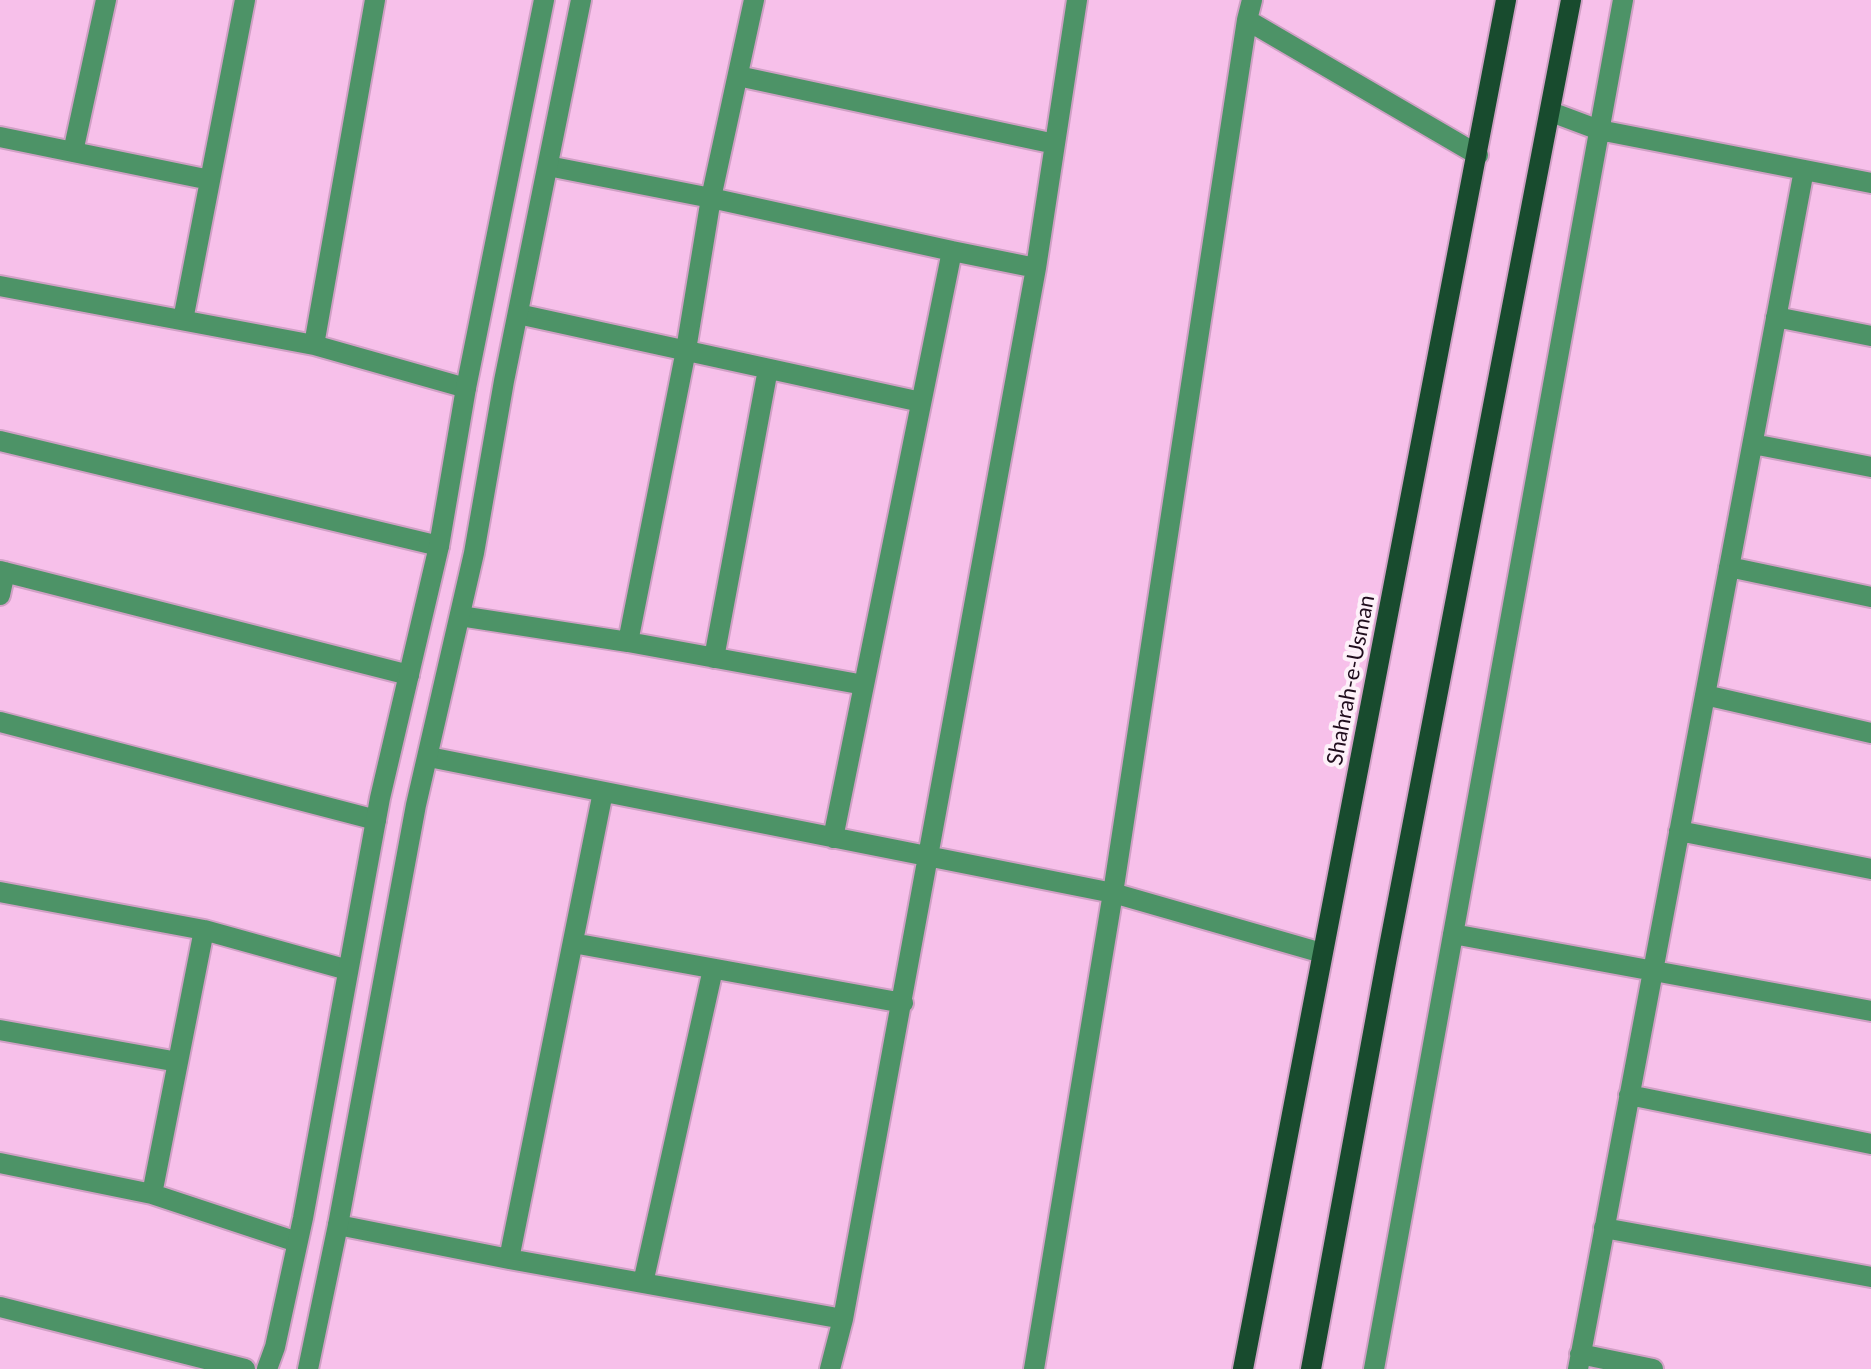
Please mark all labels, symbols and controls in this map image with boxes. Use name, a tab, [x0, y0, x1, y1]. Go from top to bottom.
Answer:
street label: Shahrah-e-Usman	[1322, 593, 1380, 767]

